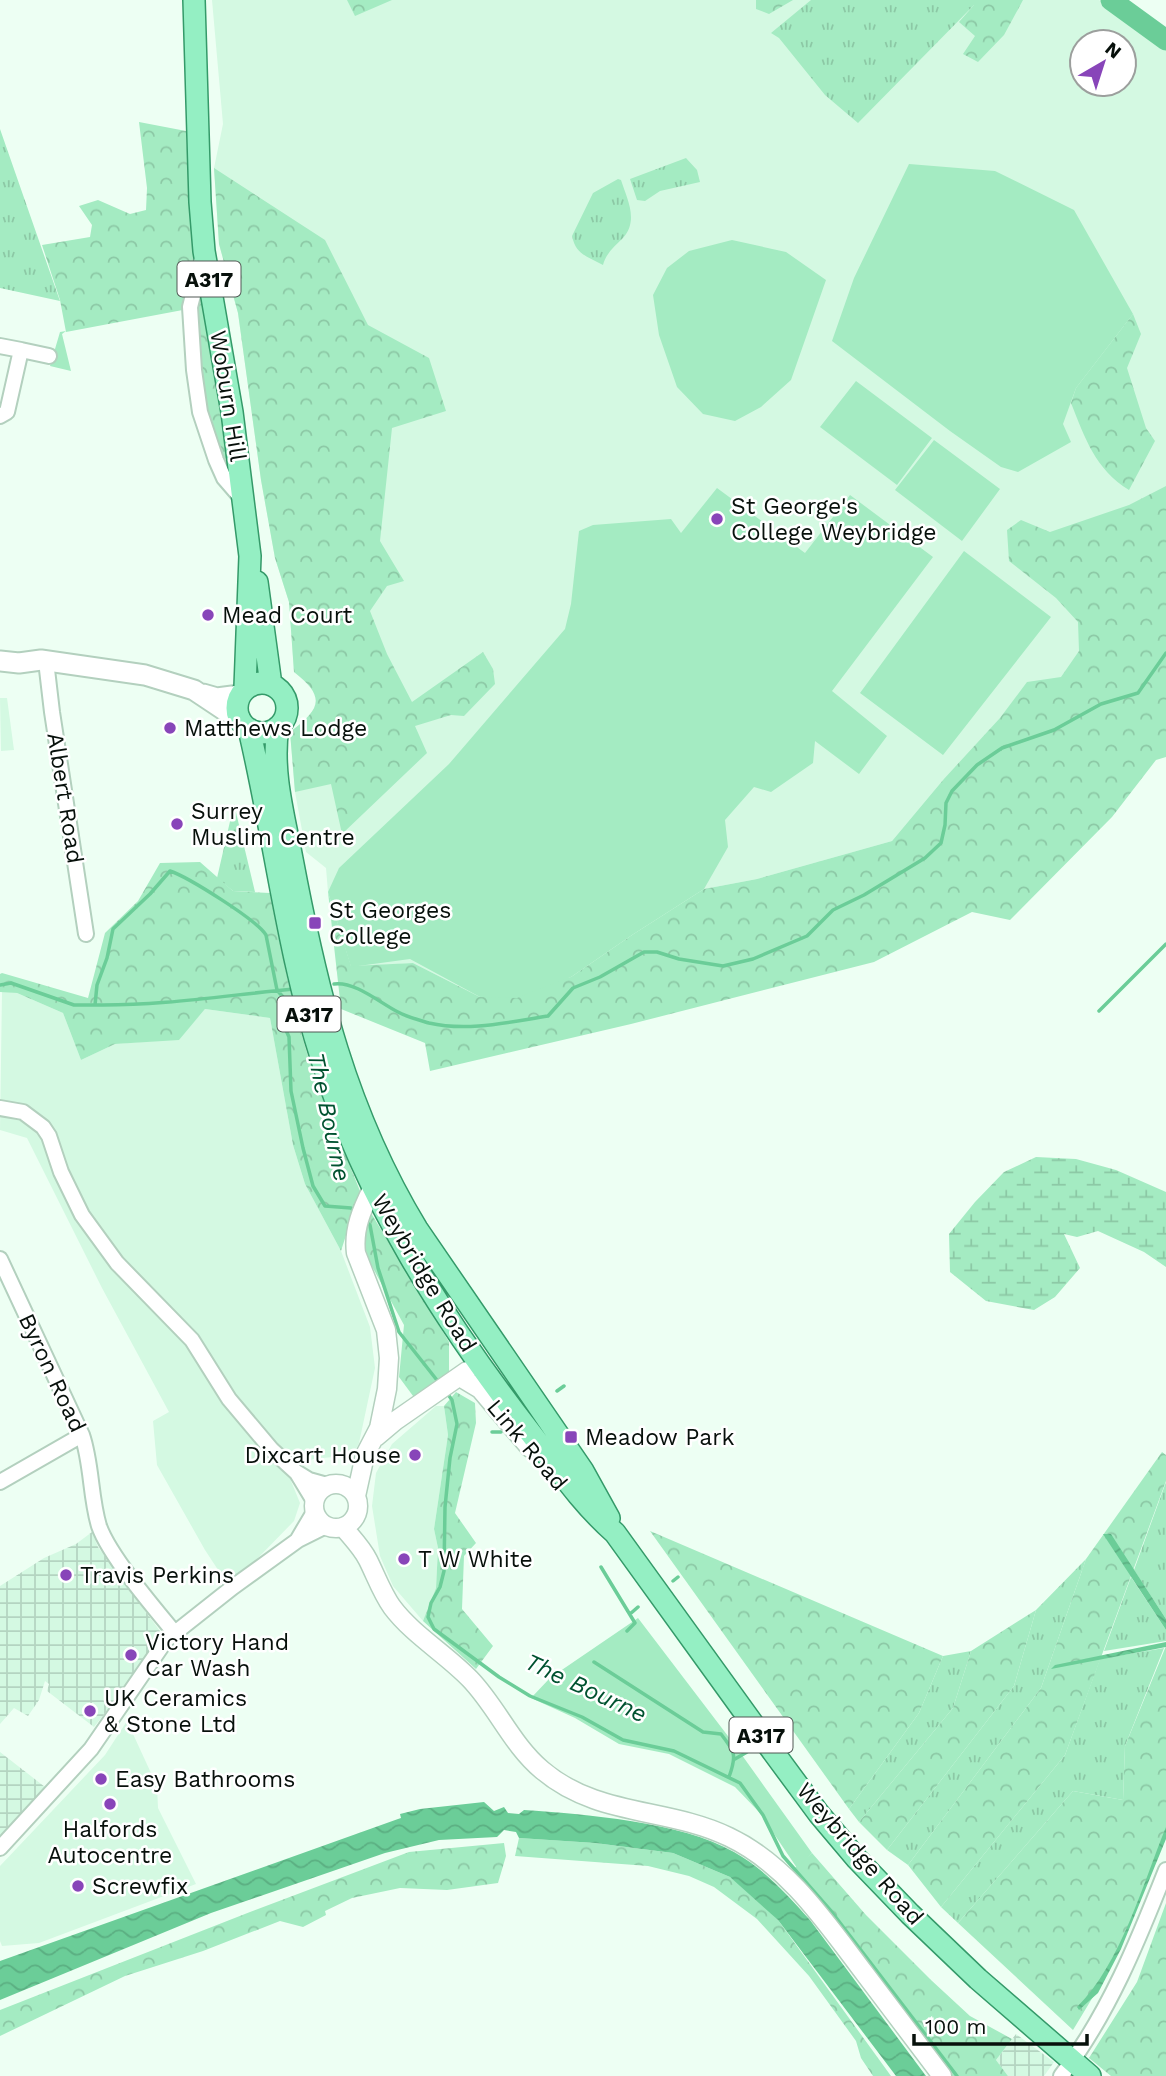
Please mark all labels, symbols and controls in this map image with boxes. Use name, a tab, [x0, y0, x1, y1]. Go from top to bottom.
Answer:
north arrow	[1068, 28, 1138, 98]
text: N	[1101, 37, 1126, 64]
road number: A317	[178, 262, 241, 296]
street label: Woburn Hill	[204, 329, 252, 463]
place label: St George's College Weybridge	[731, 493, 936, 546]
marker: St George's College Weybridge	[709, 511, 725, 527]
place label: Mead Court	[222, 602, 352, 629]
marker: Mead Court	[200, 607, 216, 623]
place label: Matthews Lodge	[184, 715, 367, 742]
marker: Matthews Lodge	[162, 720, 178, 736]
street label: Albert Road	[41, 731, 89, 865]
place label: Surrey Muslim Centre	[191, 798, 355, 851]
marker: Surrey Muslim Centre	[169, 816, 185, 832]
place label: St Georges College	[329, 897, 451, 950]
marker: St Georges College	[307, 915, 323, 931]
road number: A317	[278, 996, 340, 1032]
water label: The Bourne	[302, 1050, 356, 1184]
street label: Weybridge Road	[366, 1189, 482, 1357]
street label: Byron Road	[13, 1309, 91, 1437]
street label: Link Road	[481, 1394, 573, 1496]
place label: Meadow Park	[585, 1424, 735, 1451]
marker: Meadow Park	[563, 1429, 579, 1445]
place label: Dixcart House	[244, 1442, 401, 1469]
marker: Dixcart House	[407, 1447, 423, 1463]
place label: T W White	[418, 1546, 533, 1573]
marker: T W White	[396, 1551, 412, 1567]
place label: Travis Perkins	[80, 1562, 234, 1589]
marker: Travis Perkins	[58, 1567, 74, 1583]
place label: Victory Hand Car Wash	[145, 1629, 289, 1682]
marker: Victory Hand Car Wash	[123, 1647, 139, 1663]
water label: The Bourne	[521, 1648, 651, 1728]
place label: UK Ceramics & Stone Ltd	[104, 1685, 247, 1738]
marker: UK Ceramics & Stone Ltd	[82, 1703, 98, 1719]
road number: A317	[730, 1718, 792, 1752]
place label: Easy Bathrooms	[115, 1766, 295, 1793]
marker: Easy Bathrooms	[93, 1771, 109, 1787]
street label: Weybridge Road	[791, 1777, 929, 1931]
marker: Halfords Autocentre	[102, 1796, 118, 1812]
place label: Halfords Autocentre	[48, 1816, 172, 1869]
place label: Screwfix	[92, 1873, 188, 1900]
marker: Screwfix	[70, 1878, 86, 1894]
scale bar	[914, 2002, 1087, 2046]
text: 100 m	[925, 2014, 987, 2039]

